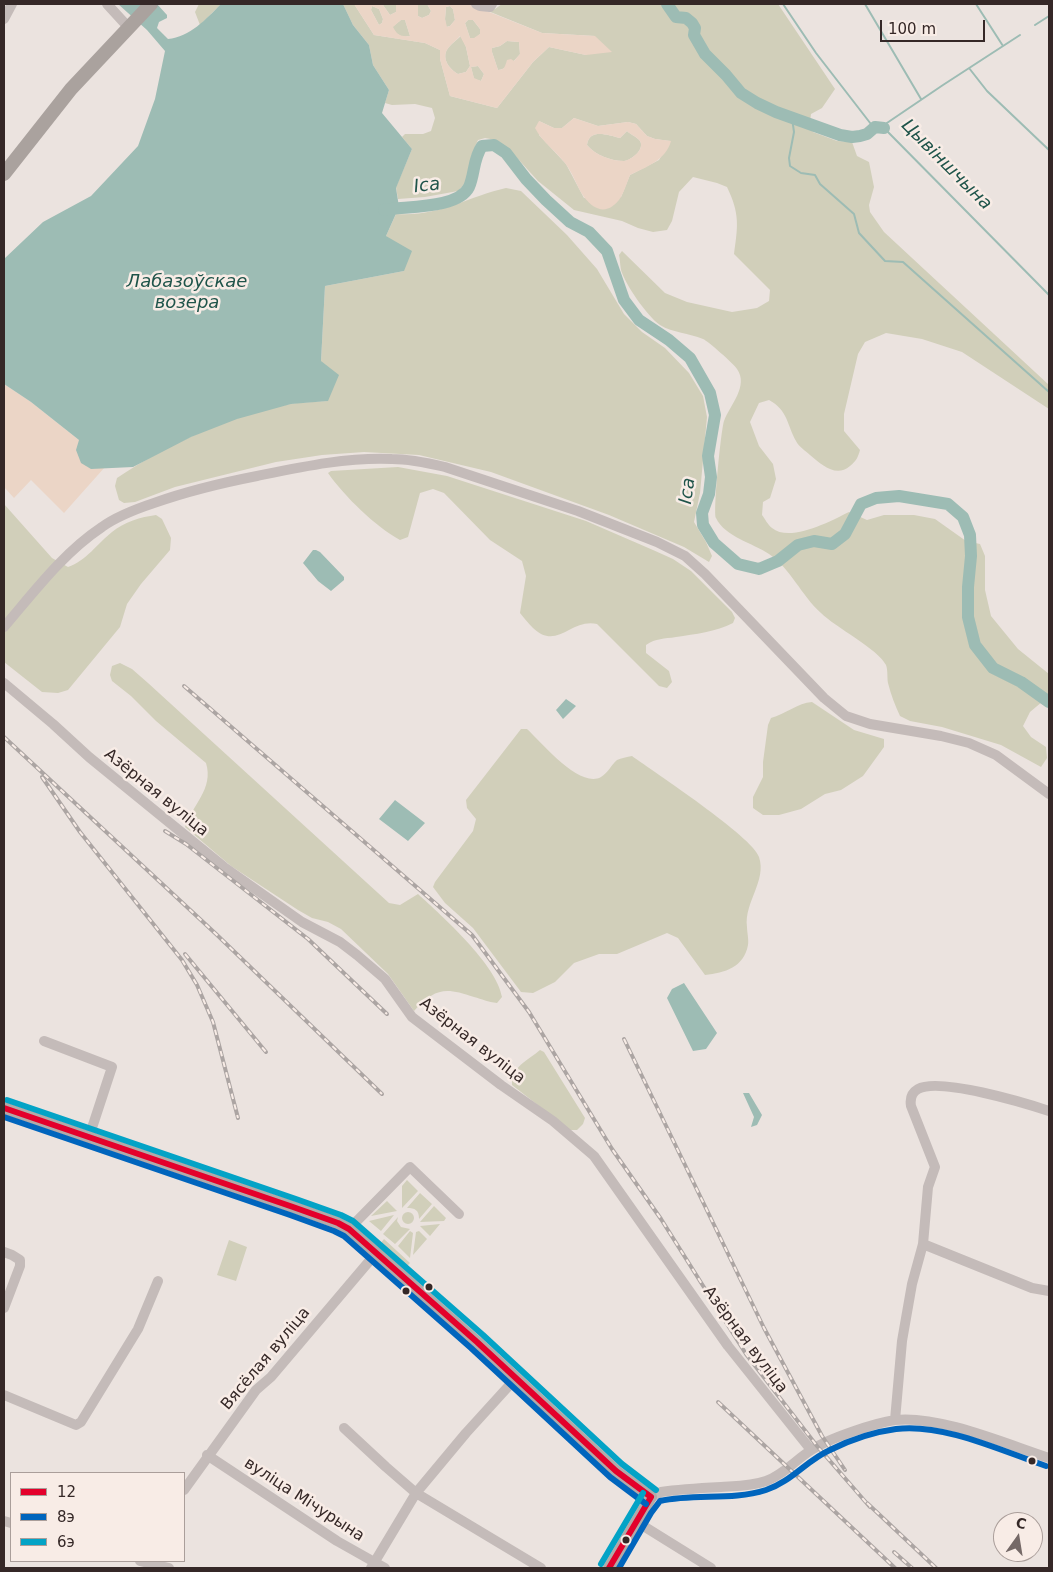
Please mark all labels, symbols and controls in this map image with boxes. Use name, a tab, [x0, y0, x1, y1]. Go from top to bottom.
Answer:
scale bar	[883, 10, 988, 42]
text: 100 m	[888, 20, 936, 38]
water label: Цывіншчына	[896, 115, 996, 215]
water label: Іса	[413, 174, 441, 198]
water label: Лабазоўскае возера	[127, 271, 247, 314]
water label: Іса	[675, 477, 701, 505]
street label: Азёрная вуліца	[100, 745, 212, 841]
street label: Азёрная вуліца	[415, 994, 529, 1088]
unlabelled marker	[424, 1282, 434, 1292]
street label: Азёрная вуліца	[699, 1283, 791, 1397]
unlabelled marker	[401, 1286, 411, 1296]
street label: Вясёлая вуліца	[217, 1304, 315, 1414]
street label: вуліца Мічурына	[240, 1454, 368, 1546]
unlabelled marker	[1027, 1456, 1037, 1466]
legend	[10, 1472, 185, 1562]
text: 12	[57, 1483, 76, 1501]
text: 8э	[57, 1508, 75, 1526]
north arrow	[993, 1512, 1043, 1562]
text: С	[1014, 1514, 1028, 1532]
text: 6э	[57, 1533, 75, 1551]
unlabelled marker	[621, 1535, 631, 1545]

